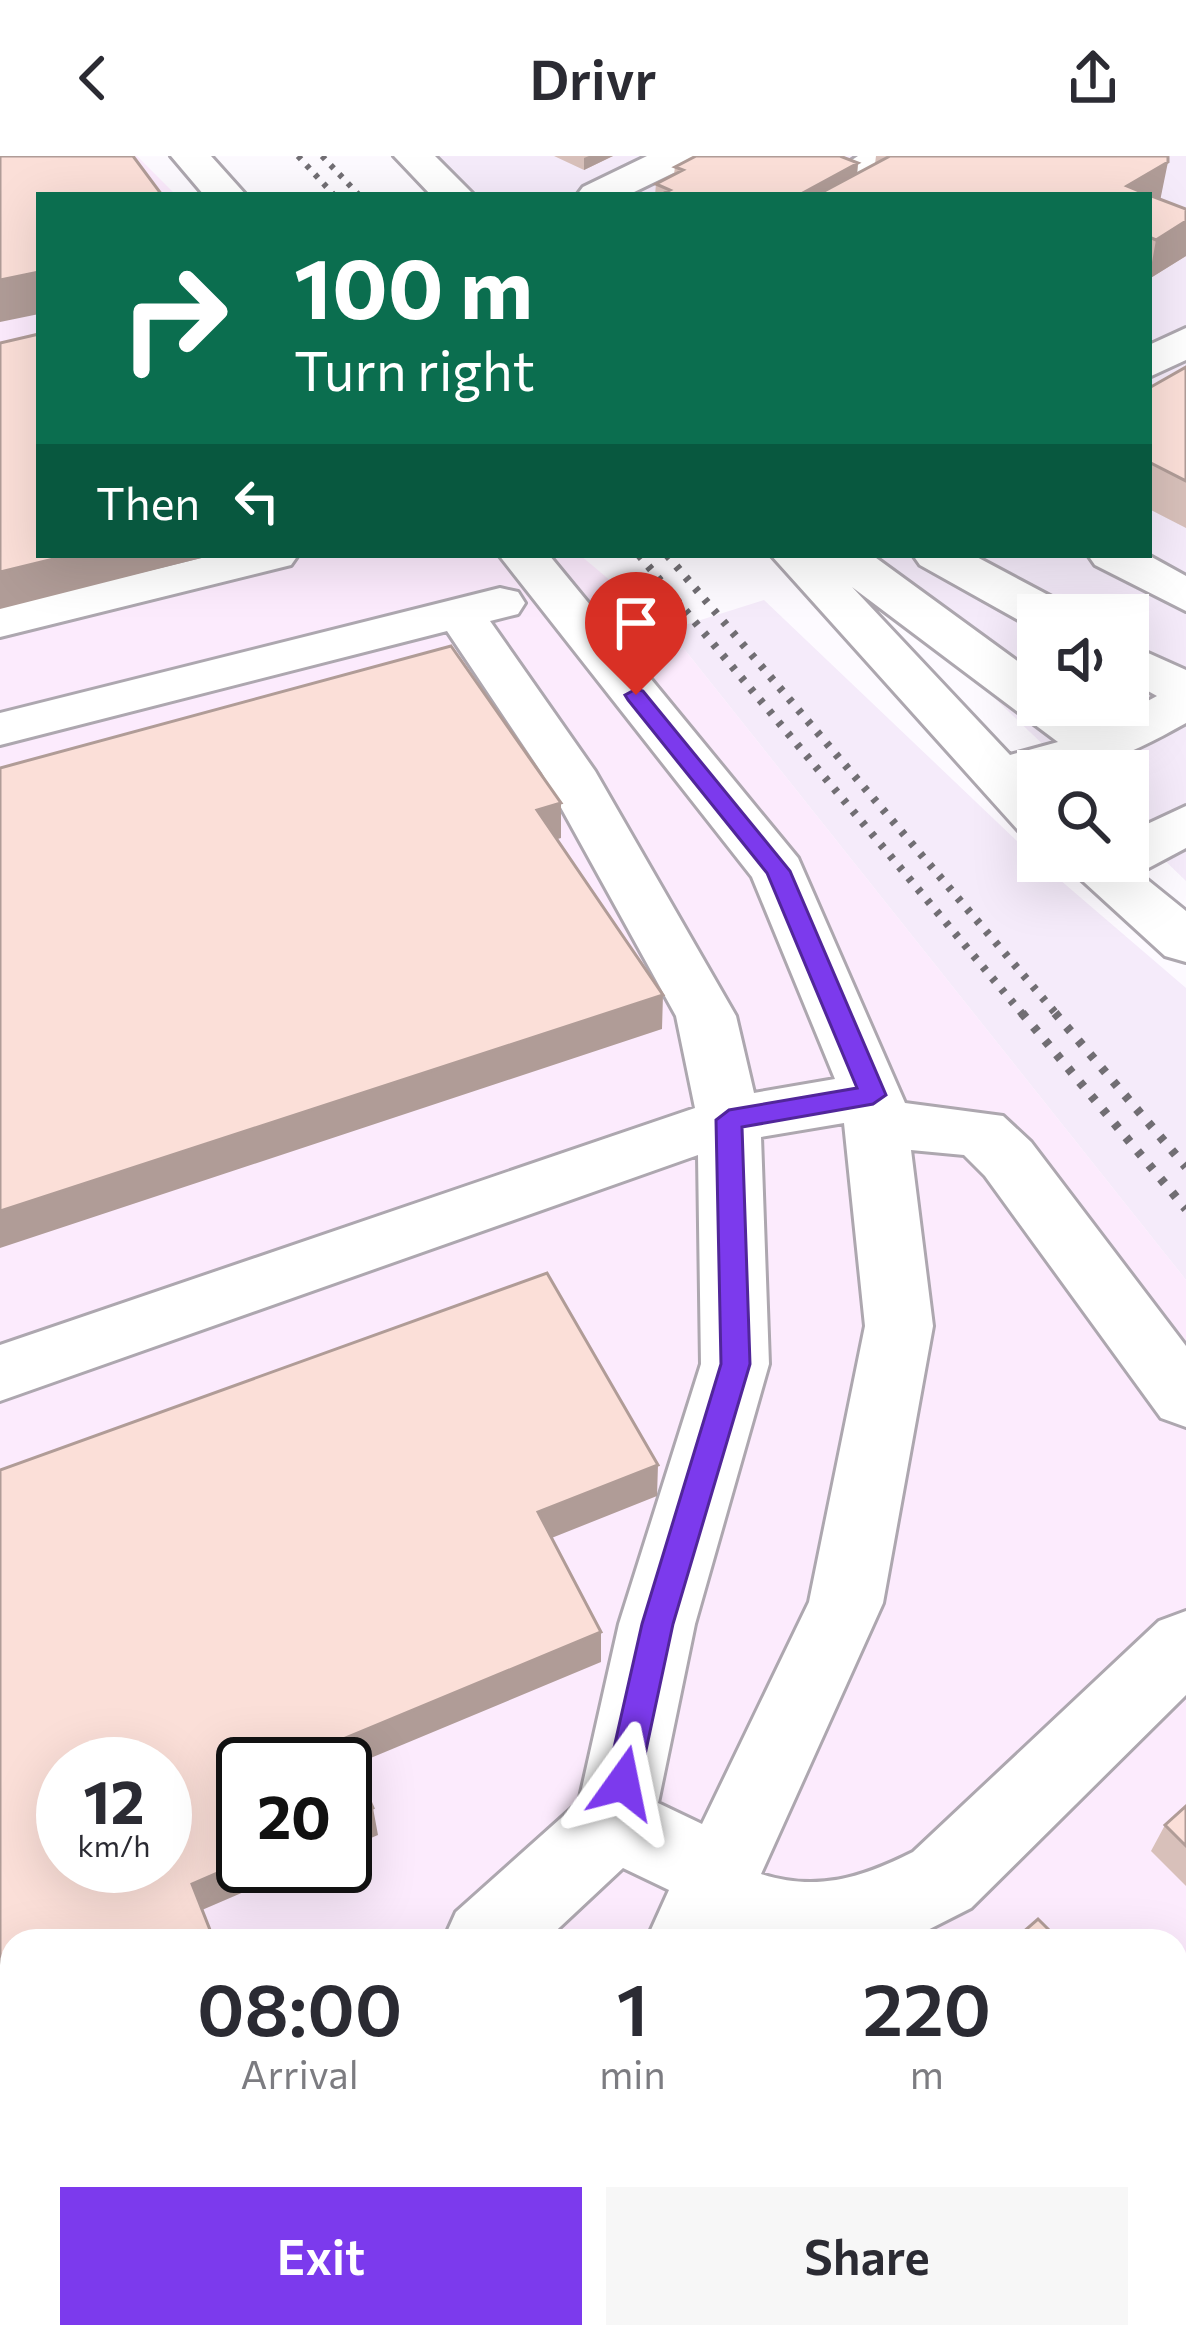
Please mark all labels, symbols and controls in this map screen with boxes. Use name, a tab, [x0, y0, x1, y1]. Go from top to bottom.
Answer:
icon: back	[60, 45, 126, 111]
text: Drivr	[529, 45, 657, 111]
icon: share	[1060, 45, 1126, 111]
text: 100 m	[294, 234, 533, 336]
icon: right	[96, 240, 252, 396]
text: Turn right	[294, 336, 535, 402]
icon: left	[224, 468, 290, 534]
text: Then	[96, 474, 200, 529]
pin	[585, 572, 687, 695]
icon: arrive	[603, 590, 669, 656]
map controls	[1017, 594, 1149, 882]
button: sound	[1017, 594, 1149, 726]
button: search	[1017, 750, 1149, 882]
position arrow	[560, 1720, 686, 1846]
speed limit sign: 20	[216, 1737, 372, 1893]
text: 12	[83, 1763, 145, 1836]
text: km/h	[78, 1826, 150, 1863]
text: 08:00	[197, 1963, 402, 2051]
text: 1	[616, 1963, 648, 2051]
text: 220	[863, 1963, 991, 2051]
text: Arrival	[241, 2049, 359, 2097]
text: min	[599, 2049, 666, 2097]
text: m	[910, 2049, 944, 2097]
button: Exit	[60, 2187, 582, 2325]
button: Share	[606, 2187, 1128, 2325]

